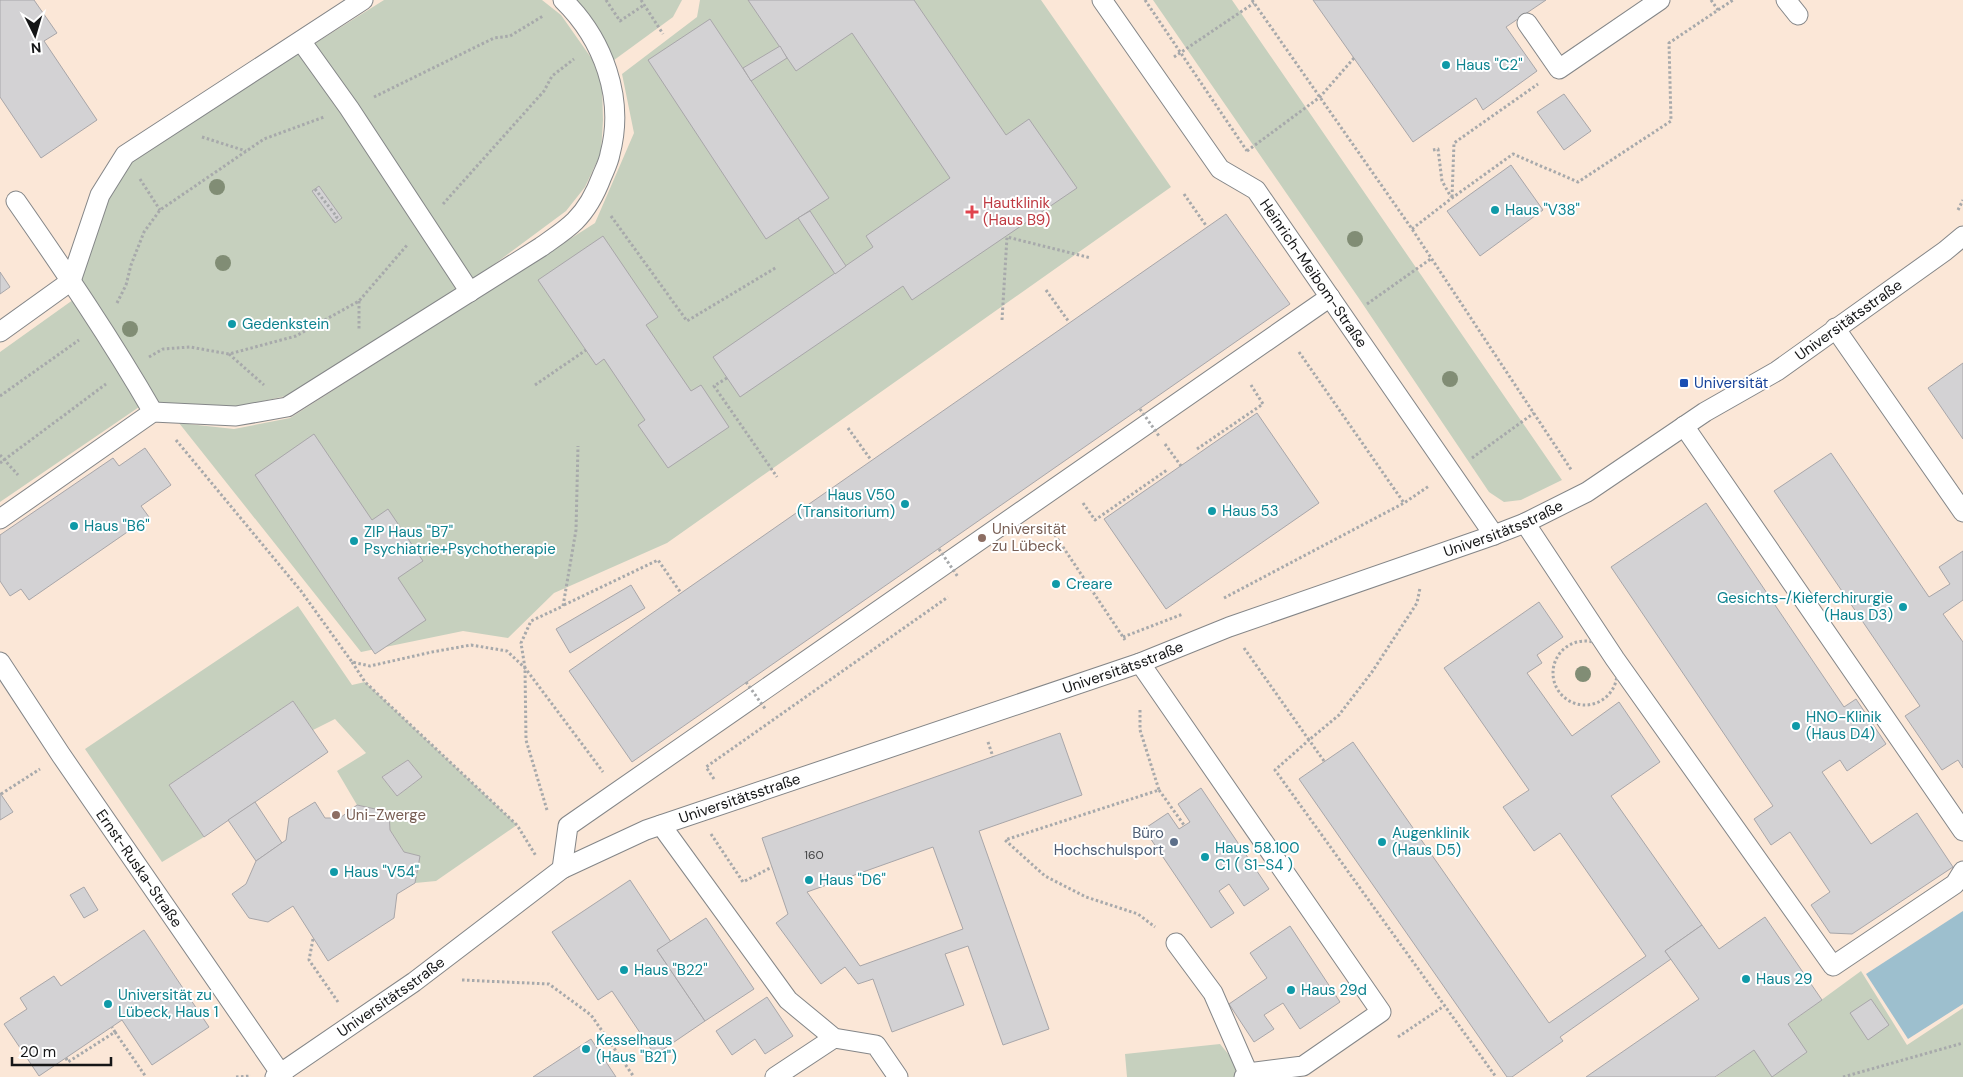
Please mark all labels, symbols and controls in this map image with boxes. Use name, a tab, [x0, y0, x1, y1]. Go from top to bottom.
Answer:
north arrow	[10, 10, 60, 60]
text: N	[30, 39, 42, 57]
place label: Haus "C2"	[1456, 55, 1523, 75]
marker: Haus "C2"	[1440, 59, 1452, 71]
place label: Hautklinik (Haus B9)	[983, 193, 1051, 230]
street label: Heinrich-Meibom-Straße	[1255, 195, 1372, 352]
place label: Haus "V38"	[1505, 200, 1580, 220]
marker: Haus "V38"	[1489, 204, 1501, 216]
marker: Hautklinik (Haus B9)	[965, 205, 979, 219]
street label: Universitätsstraße	[1791, 275, 1906, 365]
place label: Gedenkstein	[242, 314, 329, 334]
marker: Gedenkstein	[226, 318, 238, 330]
place label: Universität	[1694, 373, 1769, 393]
marker: Universität	[1678, 377, 1690, 389]
place label: Haus V50 (Transitorium)	[797, 485, 895, 522]
street label: Universitätsstraße	[1441, 496, 1566, 562]
marker: Haus V50 (Transitorium)	[899, 498, 911, 510]
place label: Haus 53	[1222, 501, 1279, 521]
marker: Haus 53	[1206, 505, 1218, 517]
place label: Haus "B6"	[84, 516, 150, 536]
place label: Universität zu Lübeck	[992, 519, 1067, 556]
marker: Haus "B6"	[68, 520, 80, 532]
place label: ZIP Haus "B7" Psychiatrie+Psychotherapie	[364, 522, 556, 559]
marker: Universität zu Lübeck	[976, 532, 988, 544]
marker: ZIP Haus "B7" Psychiatrie+Psychotherapie	[348, 535, 360, 547]
place label: Creare	[1066, 574, 1113, 594]
marker: Creare	[1050, 578, 1062, 590]
place label: Gesichts-/Kieferchirurgie (Haus D3)	[1717, 588, 1893, 625]
marker: Gesichts-/Kieferchirurgie (Haus D3)	[1897, 601, 1909, 613]
street label: Universitätsstraße	[1060, 637, 1186, 698]
place label: HNO-Klinik (Haus D4)	[1806, 707, 1882, 744]
marker: HNO-Klinik (Haus D4)	[1790, 720, 1802, 732]
street label: Universitätsstraße	[676, 769, 803, 828]
street label: Ernst-Ruska-Straße	[91, 805, 187, 931]
place label: Uni-Zwerge	[346, 805, 426, 825]
marker: Uni-Zwerge	[330, 809, 342, 821]
place label: Büro Hochschulsport	[1054, 823, 1164, 860]
place label: Augenklinik (Haus D5)	[1392, 823, 1470, 860]
marker: Büro Hochschulsport	[1168, 836, 1180, 848]
marker: Augenklinik (Haus D5)	[1376, 836, 1388, 848]
place label: Haus 58.100 C1 ( S1-S4 )	[1215, 838, 1300, 875]
house number: 160	[804, 847, 824, 863]
marker: Haus 58.100 C1 ( S1-S4 )	[1199, 851, 1211, 863]
place label: Haus "V54"	[344, 862, 419, 882]
marker: Haus "V54"	[328, 866, 340, 878]
place label: Haus "D6"	[819, 870, 886, 890]
marker: Haus "D6"	[803, 874, 815, 886]
street label: Universitätsstraße	[333, 952, 449, 1042]
place label: Haus "B22"	[634, 960, 708, 980]
marker: Haus "B22"	[618, 964, 630, 976]
place label: Haus 29	[1756, 969, 1812, 989]
marker: Haus 29	[1740, 973, 1752, 985]
place label: Haus 29d	[1301, 980, 1367, 1000]
marker: Haus 29d	[1285, 984, 1297, 996]
place label: Universität zu Lübeck, Haus 1	[118, 985, 218, 1022]
marker: Universität zu Lübeck, Haus 1	[102, 998, 114, 1010]
place label: Kesselhaus (Haus "B21")	[596, 1030, 677, 1067]
scale bar	[12, 1034, 111, 1066]
text: 20 m	[20, 1042, 56, 1062]
marker: Kesselhaus (Haus "B21")	[580, 1043, 592, 1055]

